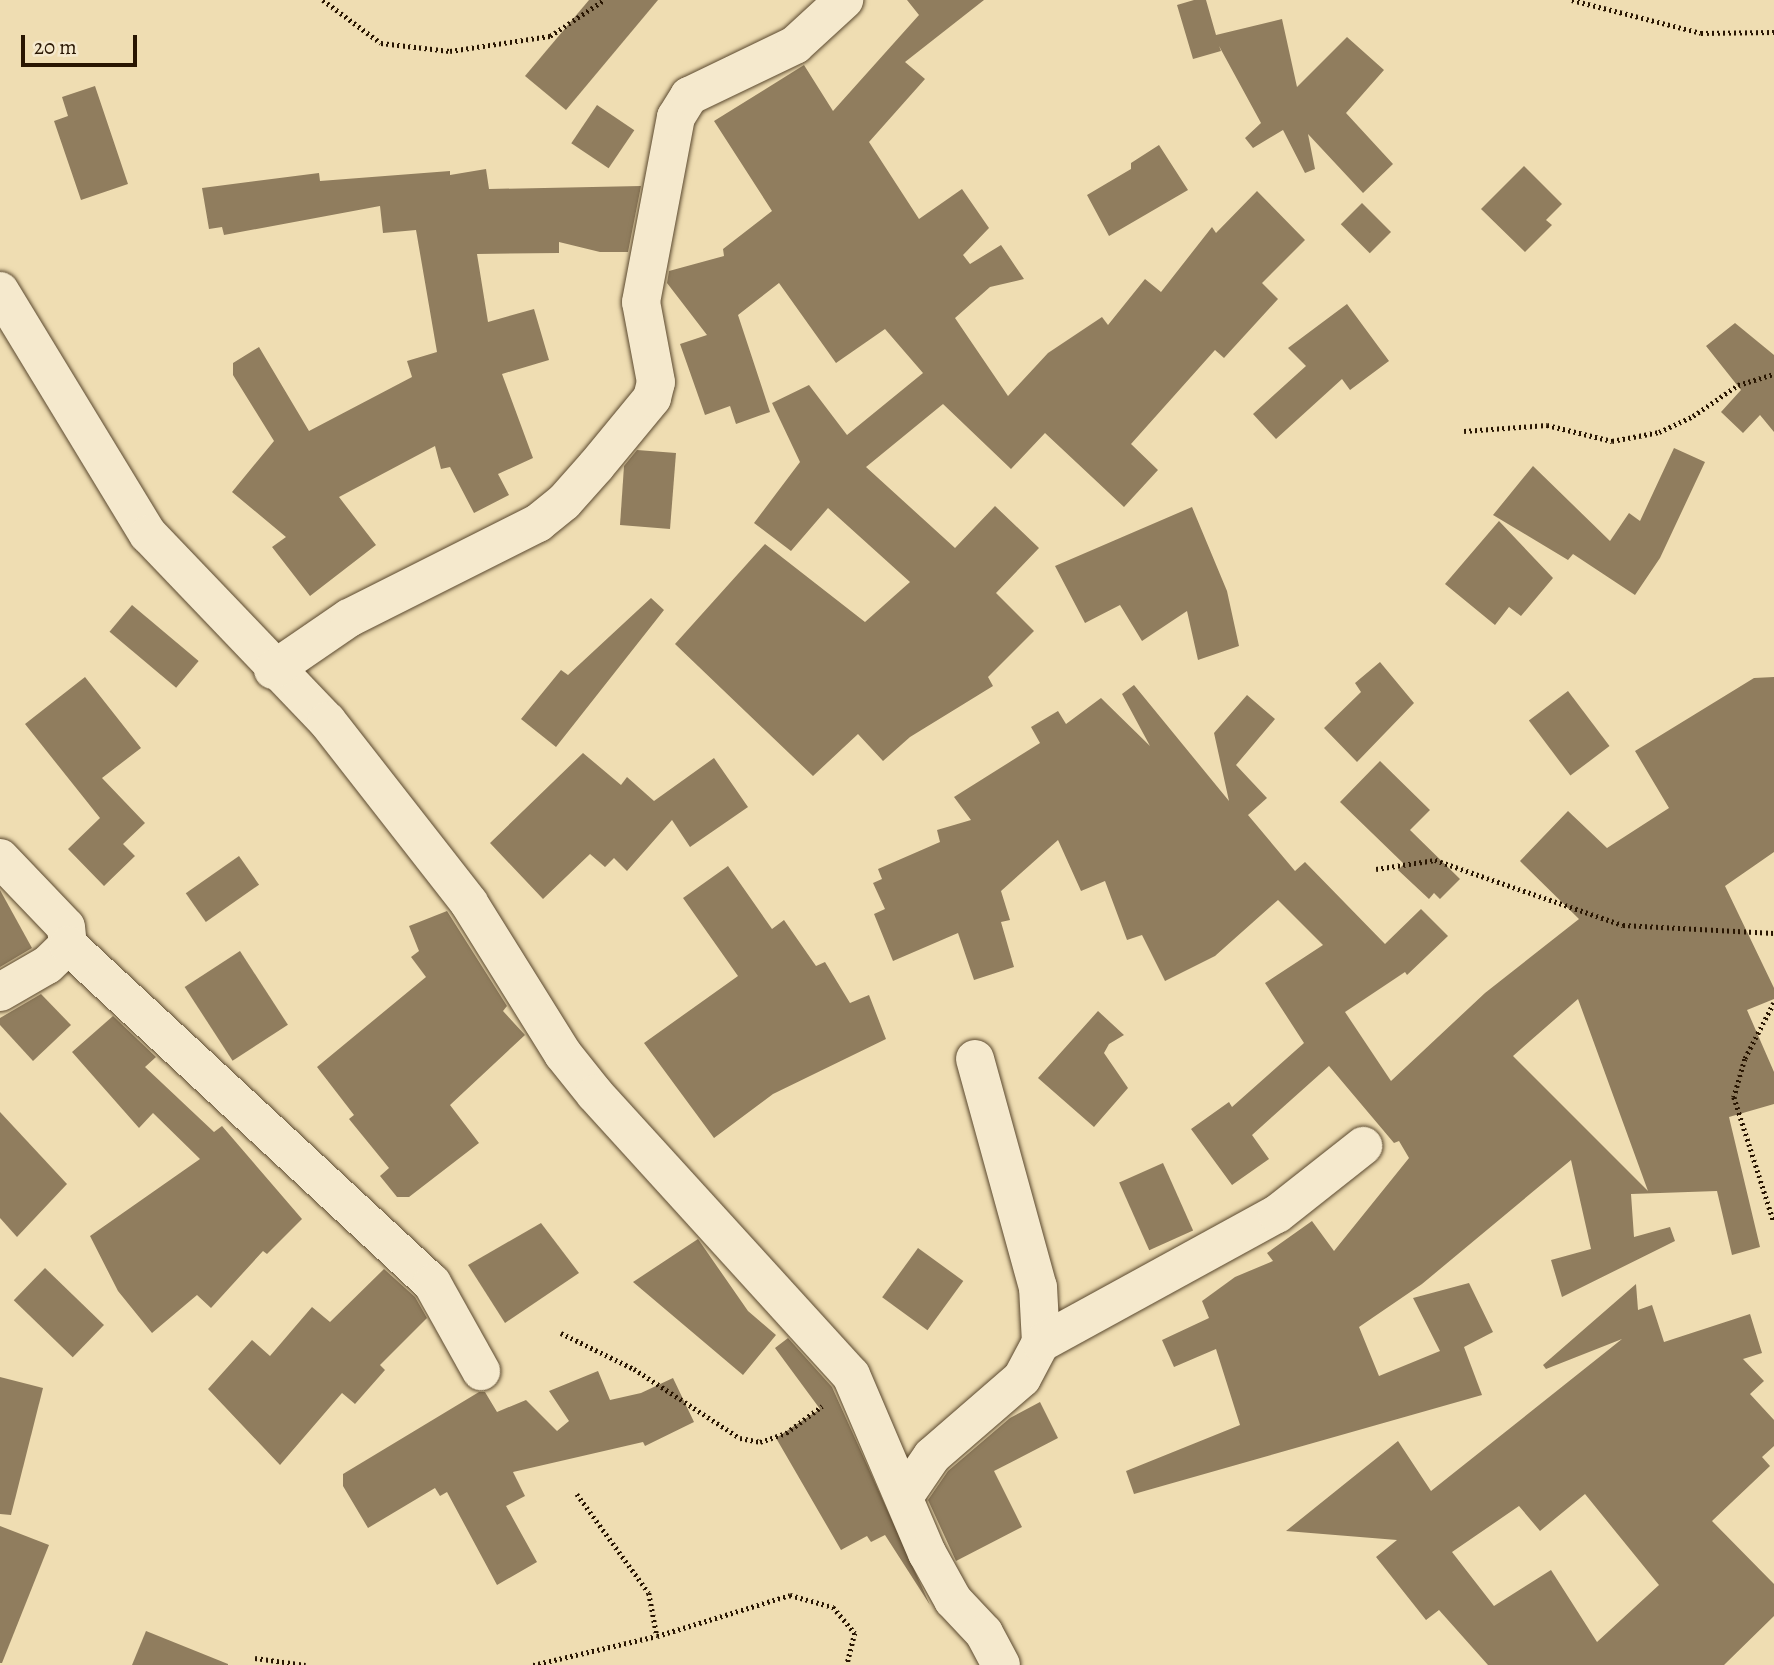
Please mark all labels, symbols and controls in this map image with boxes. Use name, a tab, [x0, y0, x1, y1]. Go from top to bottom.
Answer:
scale bar	[24, 21, 140, 65]
text: 20 m	[34, 33, 77, 61]

